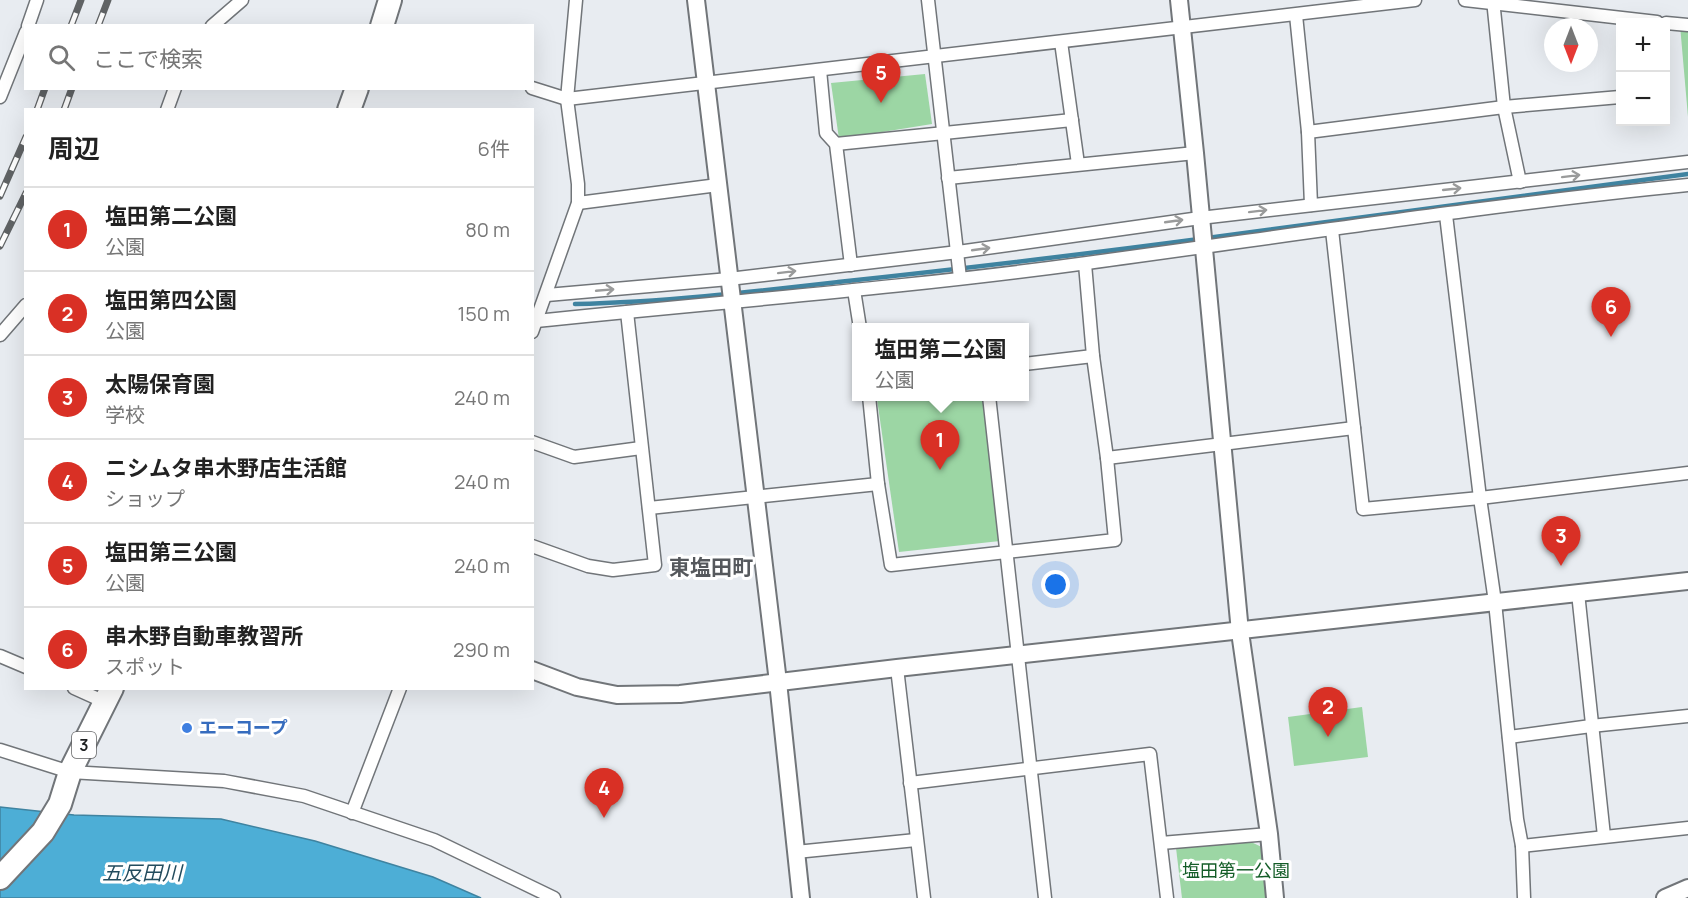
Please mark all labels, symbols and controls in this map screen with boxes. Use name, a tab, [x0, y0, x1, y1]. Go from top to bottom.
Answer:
north arrow	[1544, 18, 1598, 72]
map controls	[1616, 18, 1670, 126]
button: +	[1616, 18, 1670, 72]
search box	[24, 24, 534, 90]
icon: search	[45, 41, 78, 74]
text: ここで検索	[93, 44, 203, 74]
pin: 5	[862, 54, 900, 103]
button: −	[1616, 72, 1670, 126]
text: 周辺	[48, 130, 100, 166]
text: 6件	[478, 135, 510, 162]
one-way arrow	[1560, 170, 1580, 181]
one-way arrow	[1441, 183, 1461, 194]
text: 塩田第二公園	[105, 201, 237, 231]
one-way arrow	[1248, 205, 1267, 216]
text: 1	[63, 216, 72, 243]
text: 80 m	[465, 216, 510, 243]
one-way arrow	[1164, 216, 1183, 227]
text: 公園	[105, 233, 145, 260]
one-way arrow	[971, 244, 990, 255]
one-way arrow	[777, 267, 797, 278]
one-way arrow	[595, 284, 615, 295]
text: 塩田第四公園	[105, 285, 237, 315]
pin: 6	[1592, 288, 1630, 337]
text: 2	[62, 300, 73, 327]
text: 150 m	[457, 300, 510, 327]
text: 公園	[105, 317, 145, 344]
popup	[852, 323, 1029, 401]
text: 塩田第二公園	[874, 334, 1007, 364]
text: 公園	[874, 366, 914, 393]
text: 太陽保育園	[105, 369, 215, 399]
text: 3	[62, 384, 73, 411]
text: 240 m	[454, 384, 510, 411]
text: 学校	[105, 401, 145, 428]
pin: 1	[920, 420, 960, 470]
text: ニシムタ串木野店生活館	[105, 453, 347, 483]
text: 4	[61, 468, 74, 495]
text: 240 m	[454, 468, 510, 495]
text: ショップ	[105, 485, 185, 512]
pin: 3	[1542, 516, 1580, 566]
text: 塩田第三公園	[105, 537, 237, 567]
text: 5	[62, 552, 73, 579]
text: 240 m	[454, 552, 510, 579]
district label: 東塩田町	[669, 553, 753, 581]
text: 公園	[105, 569, 145, 596]
your location	[1041, 570, 1070, 599]
text: 串木野自動車教習所	[105, 621, 303, 651]
text: 6	[61, 636, 74, 663]
text: 290 m	[453, 636, 510, 663]
text: スポット	[105, 653, 185, 680]
pin: 2	[1308, 688, 1348, 737]
place label: エーコープ	[199, 715, 288, 739]
marker: エーコープ	[180, 721, 194, 735]
road number: 3	[72, 732, 96, 758]
pin: 4	[584, 768, 624, 818]
park label: 塩田第一公園	[1182, 858, 1290, 882]
water label: 五反田川	[102, 859, 184, 886]

